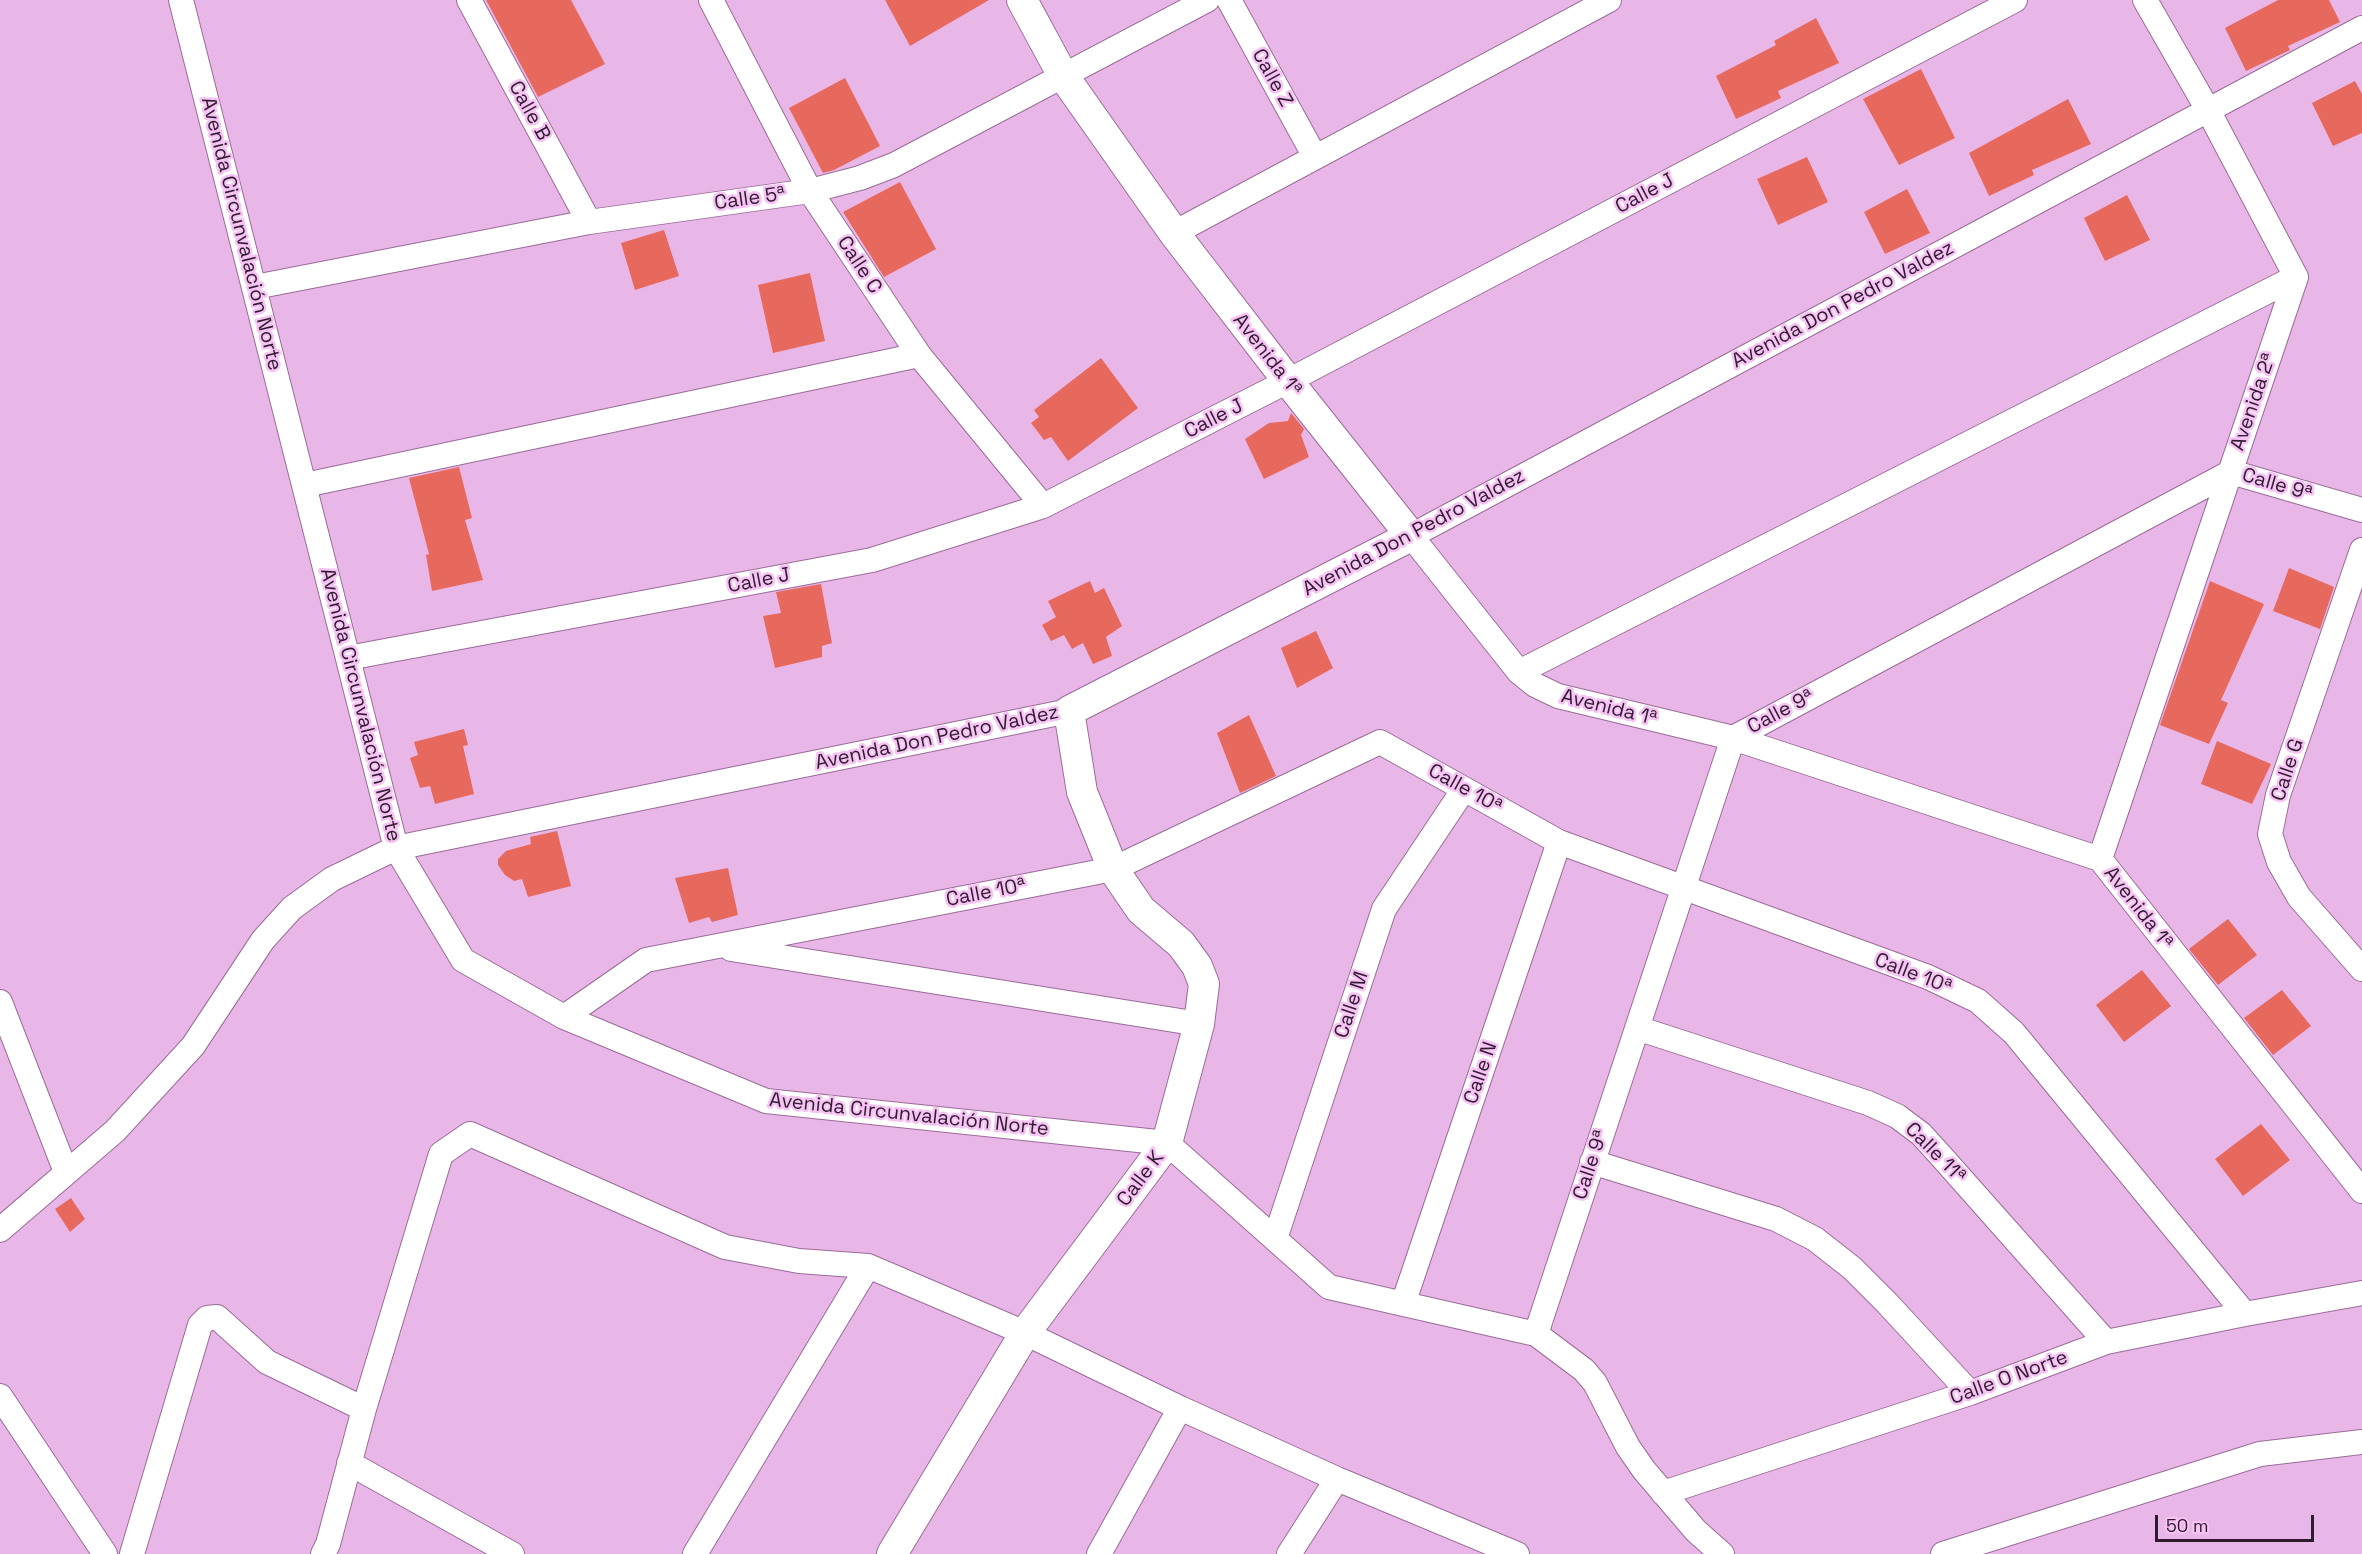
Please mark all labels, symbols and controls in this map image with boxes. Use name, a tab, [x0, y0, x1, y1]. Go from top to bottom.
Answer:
street label: Calle Z	[1246, 45, 1298, 111]
street label: Calle B	[503, 77, 555, 145]
street label: Avenida Circunvalación Norte	[195, 95, 287, 373]
street label: Calle J	[1612, 169, 1678, 219]
street label: Calle 5ª	[713, 182, 787, 216]
street label: Calle C	[832, 232, 886, 298]
street label: Avenida Don Pedro Valdez	[1728, 236, 1958, 374]
street label: Avenida 1ª	[1227, 309, 1307, 401]
street label: Avenida 2ª	[2226, 350, 2282, 454]
street label: Calle J	[1180, 394, 1248, 444]
street label: Avenida Don Pedro Valdez	[1299, 464, 1529, 602]
street label: Calle 9ª	[2239, 464, 2315, 506]
street label: Calle J	[726, 563, 792, 599]
street label: Avenida Circunvalación Norte	[314, 566, 406, 844]
street label: Avenida 1ª	[1559, 685, 1659, 731]
street label: Calle 9ª	[1744, 685, 1818, 739]
street label: Avenida Don Pedro Valdez	[813, 700, 1061, 776]
street label: Calle G	[2267, 736, 2309, 804]
street label: Calle 10ª	[1424, 759, 1506, 819]
street label: Avenida 1ª	[2098, 862, 2178, 954]
street label: Calle 10ª	[944, 874, 1028, 912]
street label: Calle 10ª	[1871, 948, 1955, 1000]
street label: Calle M	[1330, 969, 1374, 1041]
street label: Calle N	[1459, 1039, 1503, 1107]
street label: Avenida Circunvalación Norte	[768, 1088, 1050, 1142]
street label: Calle 11ª	[1900, 1118, 1970, 1188]
street label: Calle 9ª	[1568, 1127, 1614, 1203]
street label: Calle K	[1112, 1146, 1170, 1212]
street label: Calle O Norte	[1947, 1346, 2071, 1410]
scale bar	[2158, 1503, 2317, 1541]
text: 50 m	[2166, 1514, 2208, 1537]

